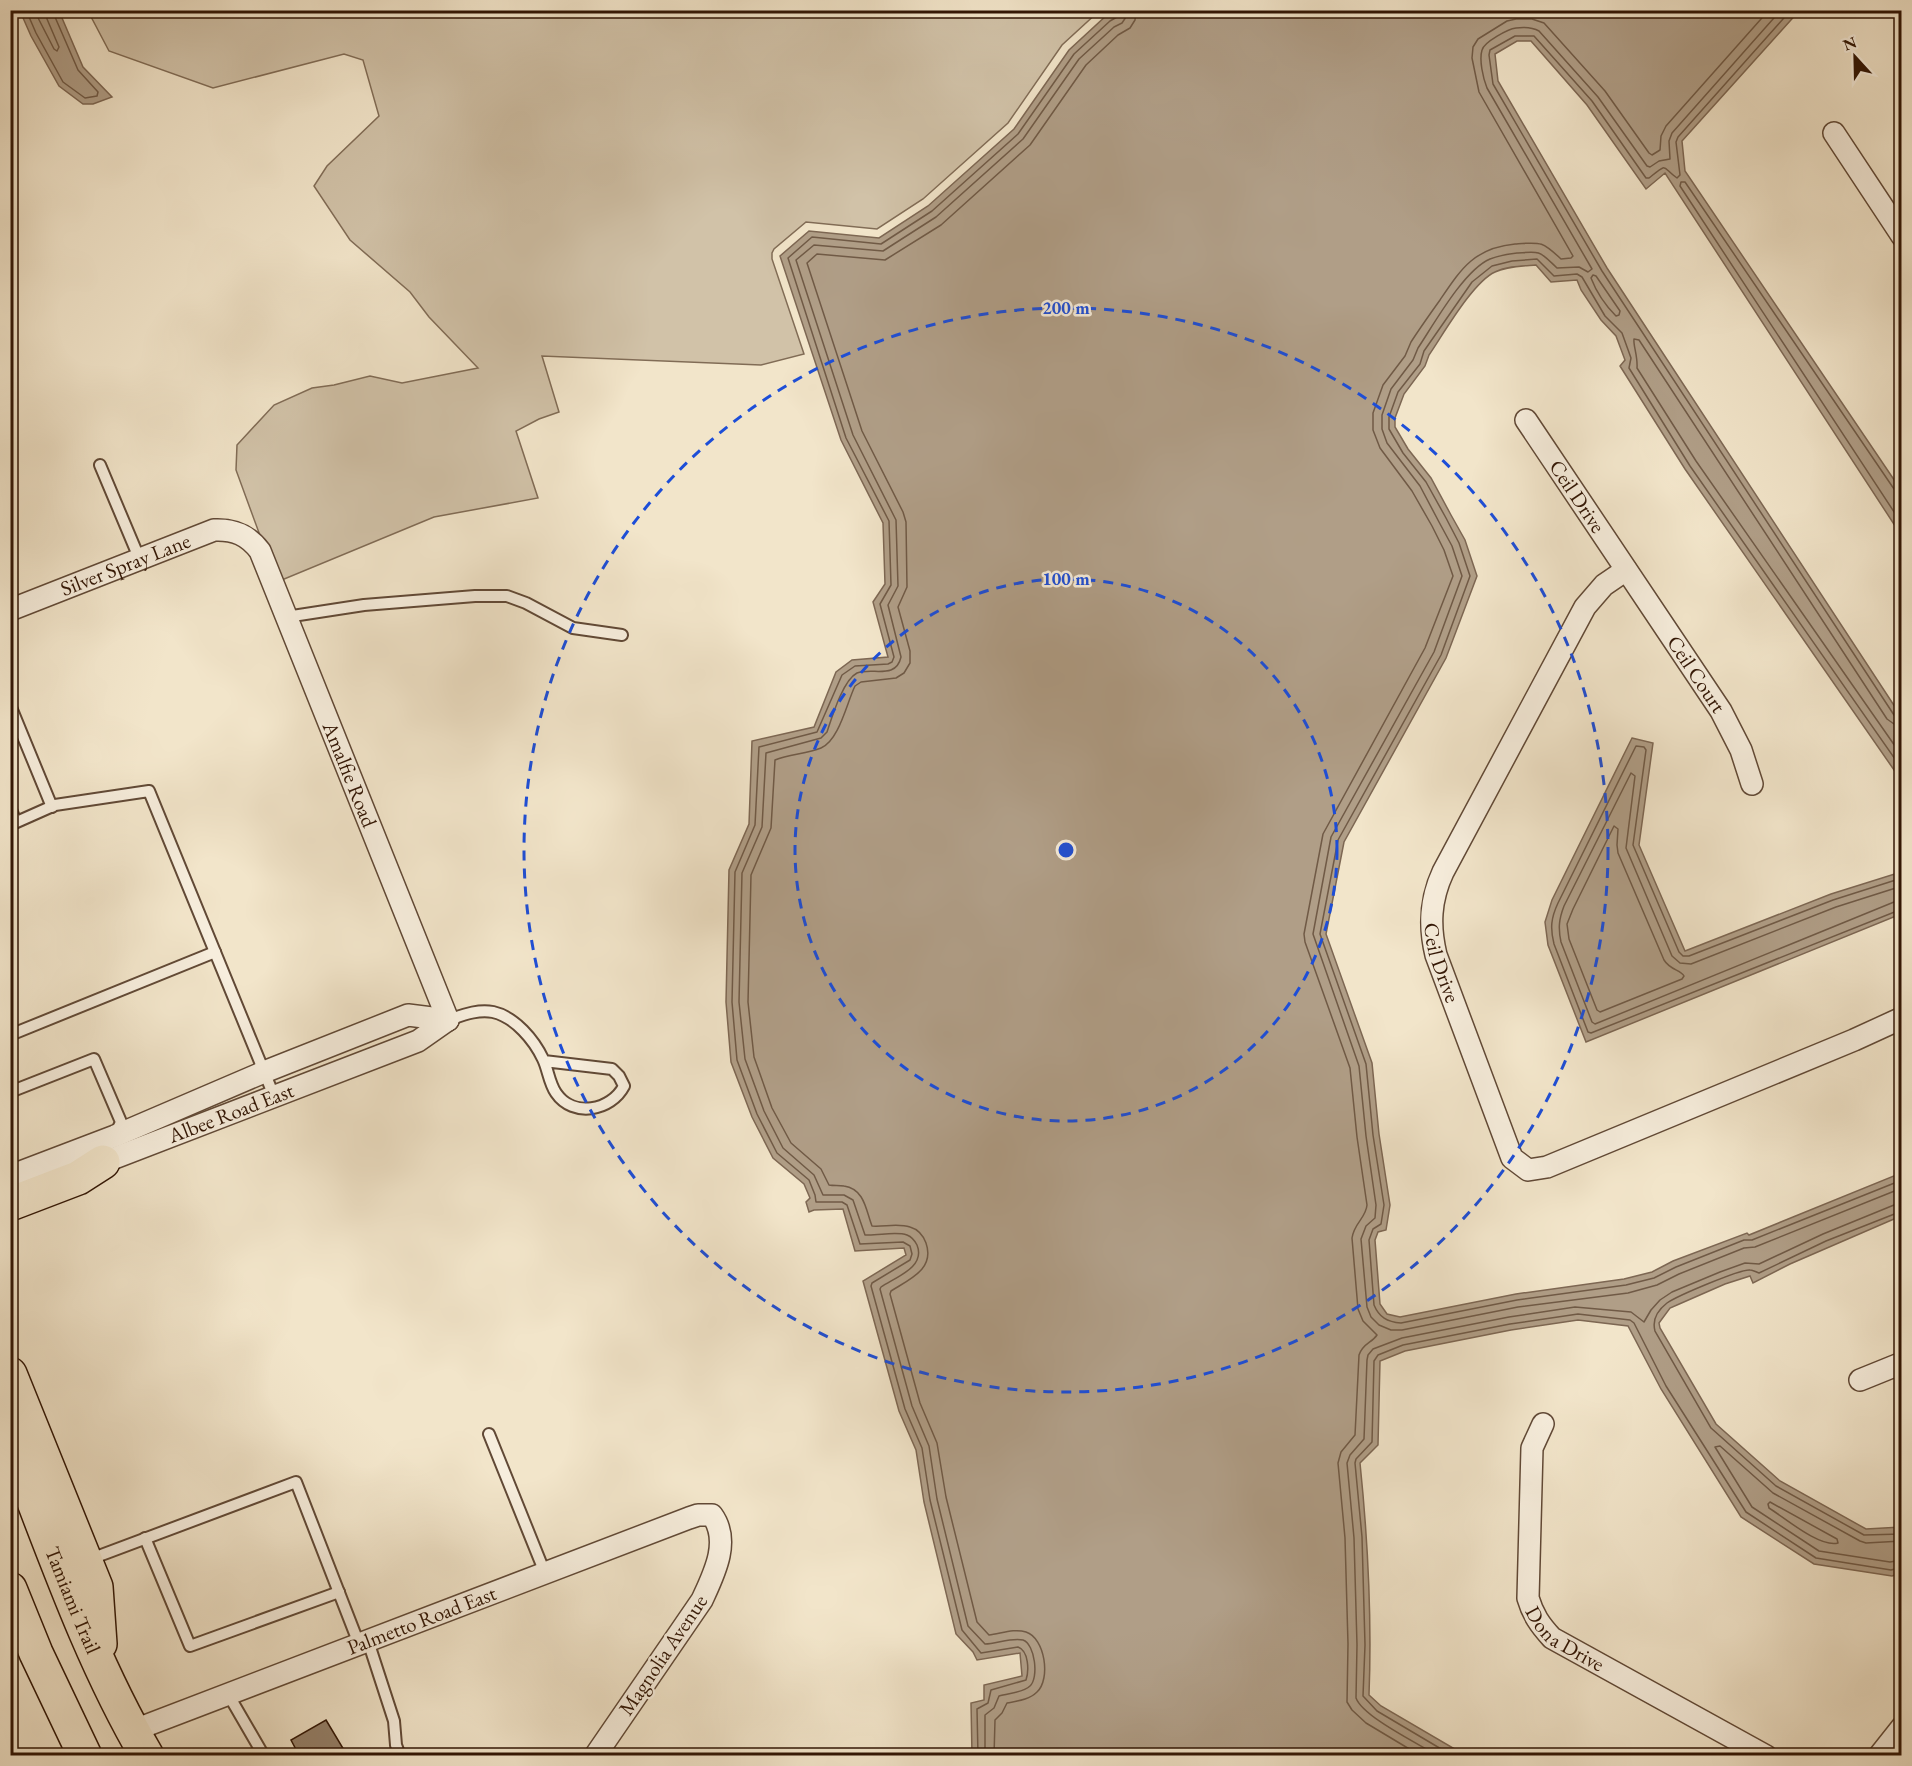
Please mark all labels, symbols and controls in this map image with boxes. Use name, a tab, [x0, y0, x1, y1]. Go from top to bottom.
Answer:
north arrow	[1825, 27, 1885, 87]
text: N	[1840, 31, 1860, 56]
text: 200 m	[1042, 296, 1090, 319]
street label: Ceil Drive	[1543, 454, 1612, 538]
street label: Silver Spray Lane	[56, 527, 194, 602]
text: 100 m	[1042, 567, 1090, 590]
street label: Ceil Court	[1661, 630, 1733, 718]
street label: Amalfie Road	[316, 717, 384, 832]
centre of rings	[1056, 840, 1076, 860]
street label: Ceil Drive	[1419, 922, 1467, 1006]
street label: Albee Road East	[163, 1076, 298, 1149]
street label: Tamiami Trail	[39, 1543, 107, 1658]
street label: Palmetto Road East	[343, 1579, 500, 1661]
street label: Magnolia Avenue	[612, 1589, 713, 1720]
street label: Dona Drive	[1519, 1601, 1609, 1677]

